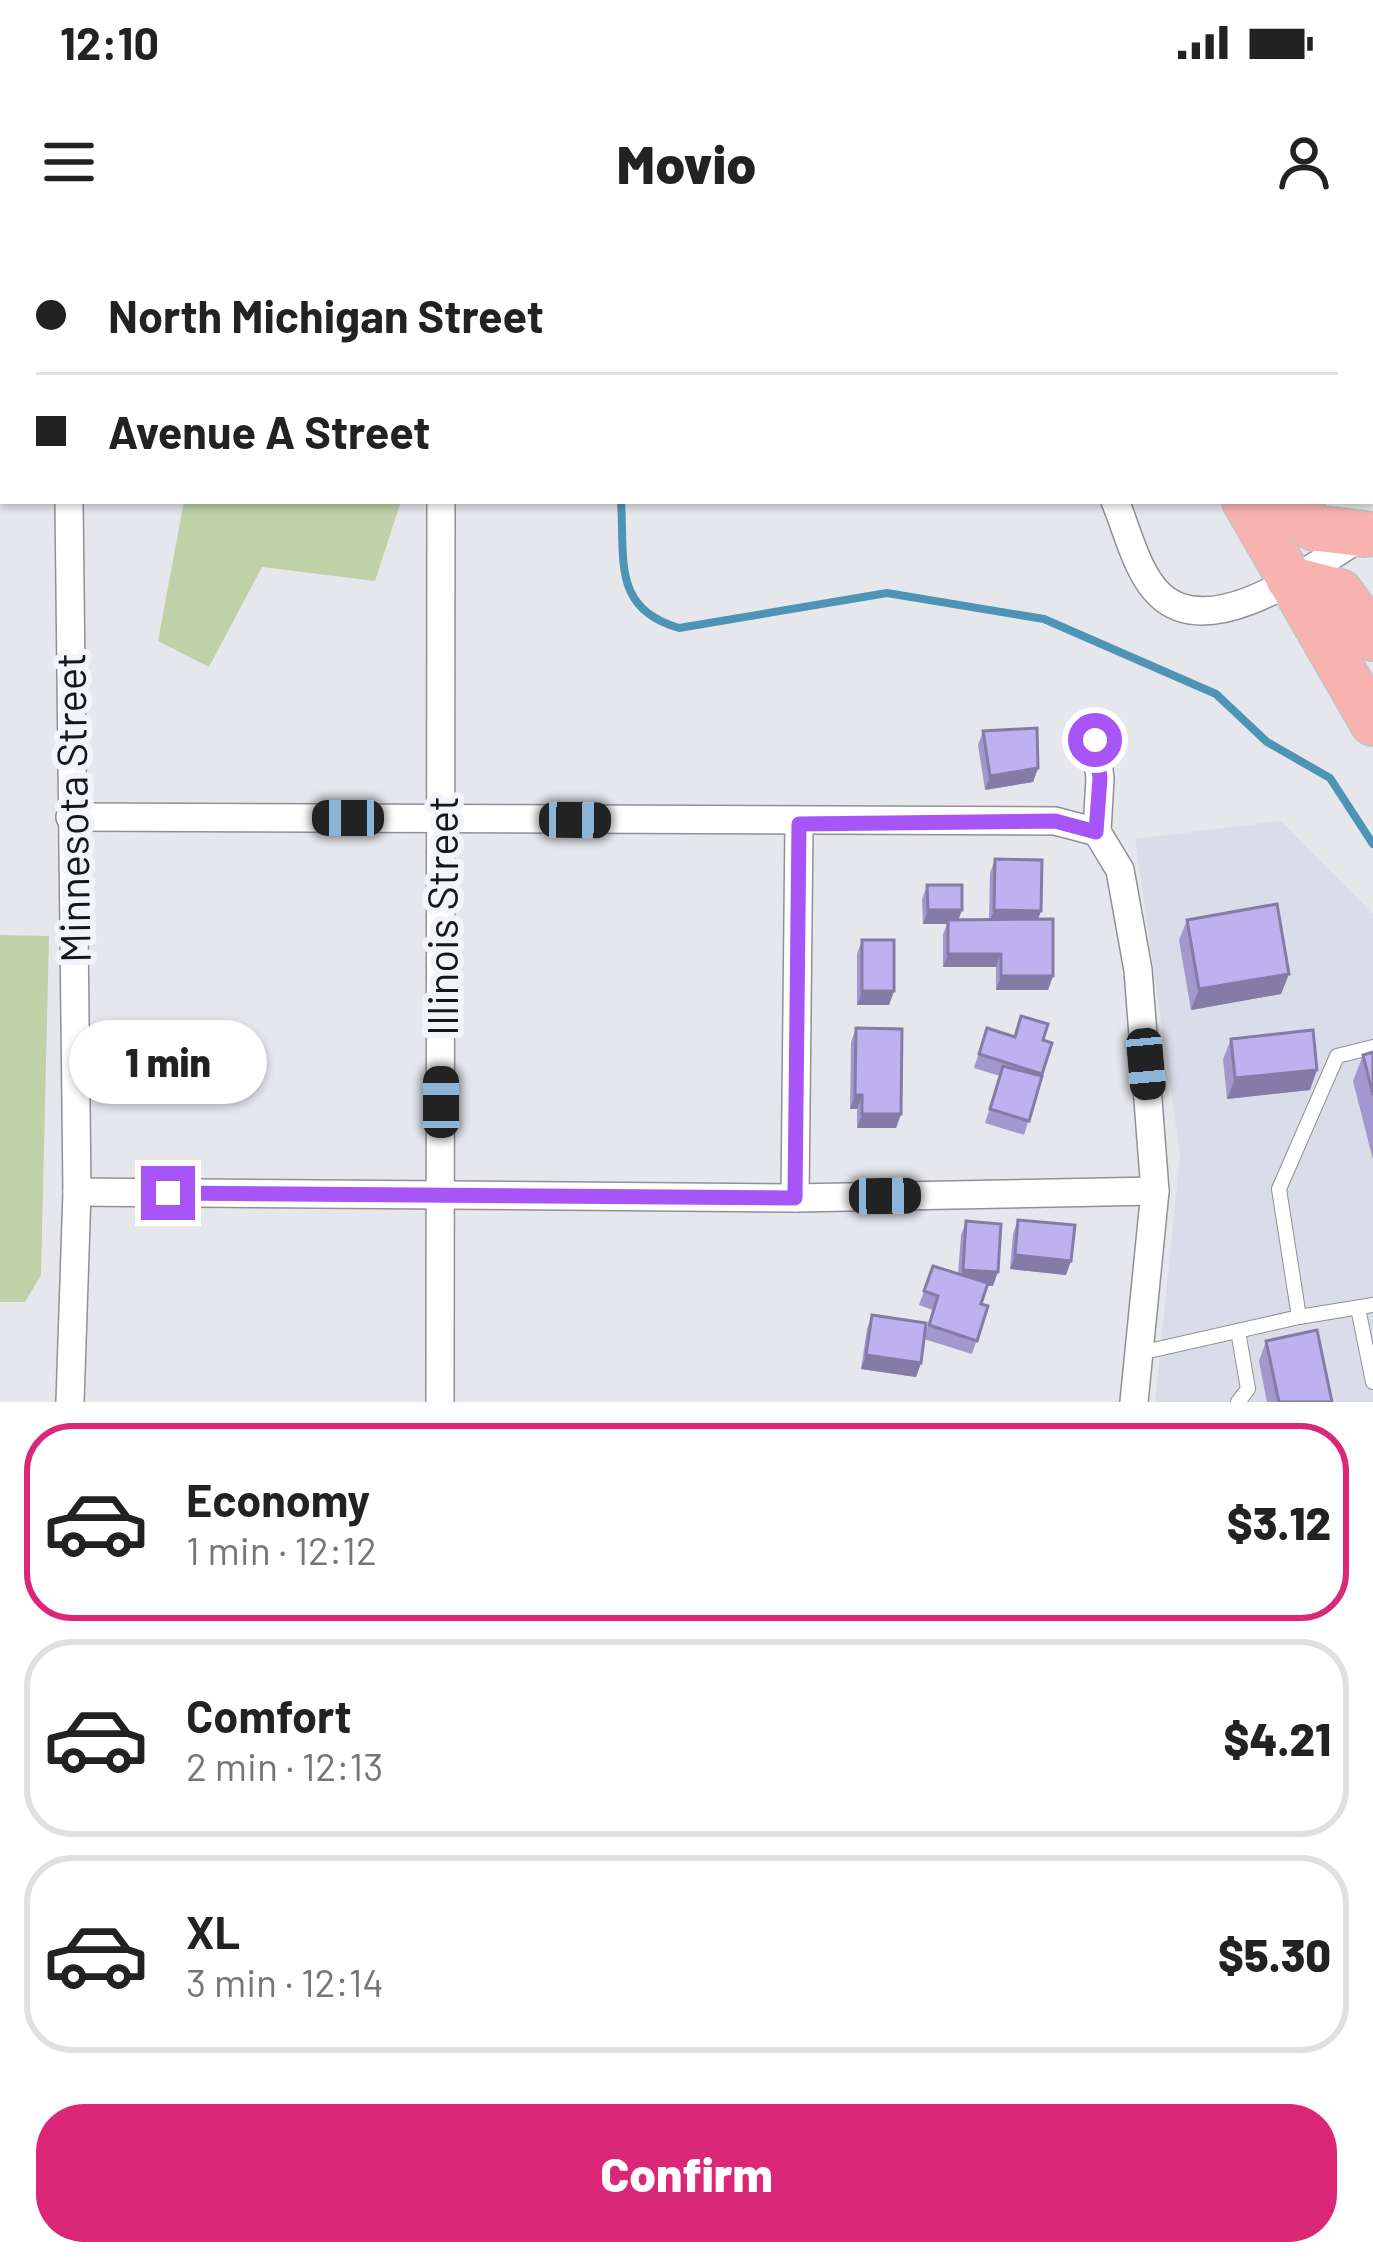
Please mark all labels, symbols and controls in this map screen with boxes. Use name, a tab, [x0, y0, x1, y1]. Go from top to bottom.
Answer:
text: 12:10	[60, 15, 159, 69]
icon: menu	[36, 129, 102, 195]
icon: person	[1271, 129, 1337, 195]
text: Movio	[617, 130, 756, 195]
text: North Michigan Street	[108, 288, 544, 342]
text: Avenue A Street	[108, 404, 430, 458]
street label: Minnesota Street	[43, 652, 99, 964]
route start	[1068, 713, 1122, 767]
street label: Illinois Street	[416, 796, 466, 1036]
car	[312, 800, 384, 836]
car	[539, 801, 611, 839]
callout: 1 min	[69, 1019, 267, 1103]
car	[1125, 1027, 1167, 1101]
text: 1 min	[125, 1038, 211, 1085]
car	[423, 1066, 459, 1138]
route end	[141, 1166, 195, 1220]
car	[849, 1177, 921, 1215]
icon: car	[42, 1468, 150, 1576]
text: Economy	[186, 1472, 370, 1526]
text: $3.12	[1227, 1495, 1331, 1549]
text: 1 min · 12:12	[186, 1526, 377, 1573]
icon: car	[42, 1684, 150, 1792]
text: Comfort	[186, 1688, 352, 1742]
text: $4.21	[1224, 1711, 1331, 1765]
text: 2 min · 12:13	[186, 1742, 383, 1789]
icon: car	[42, 1900, 150, 2008]
text: XL	[186, 1904, 240, 1958]
text: $5.30	[1218, 1927, 1331, 1981]
text: 3 min · 12:14	[186, 1958, 384, 2005]
button: Confirm	[36, 2104, 1337, 2242]

